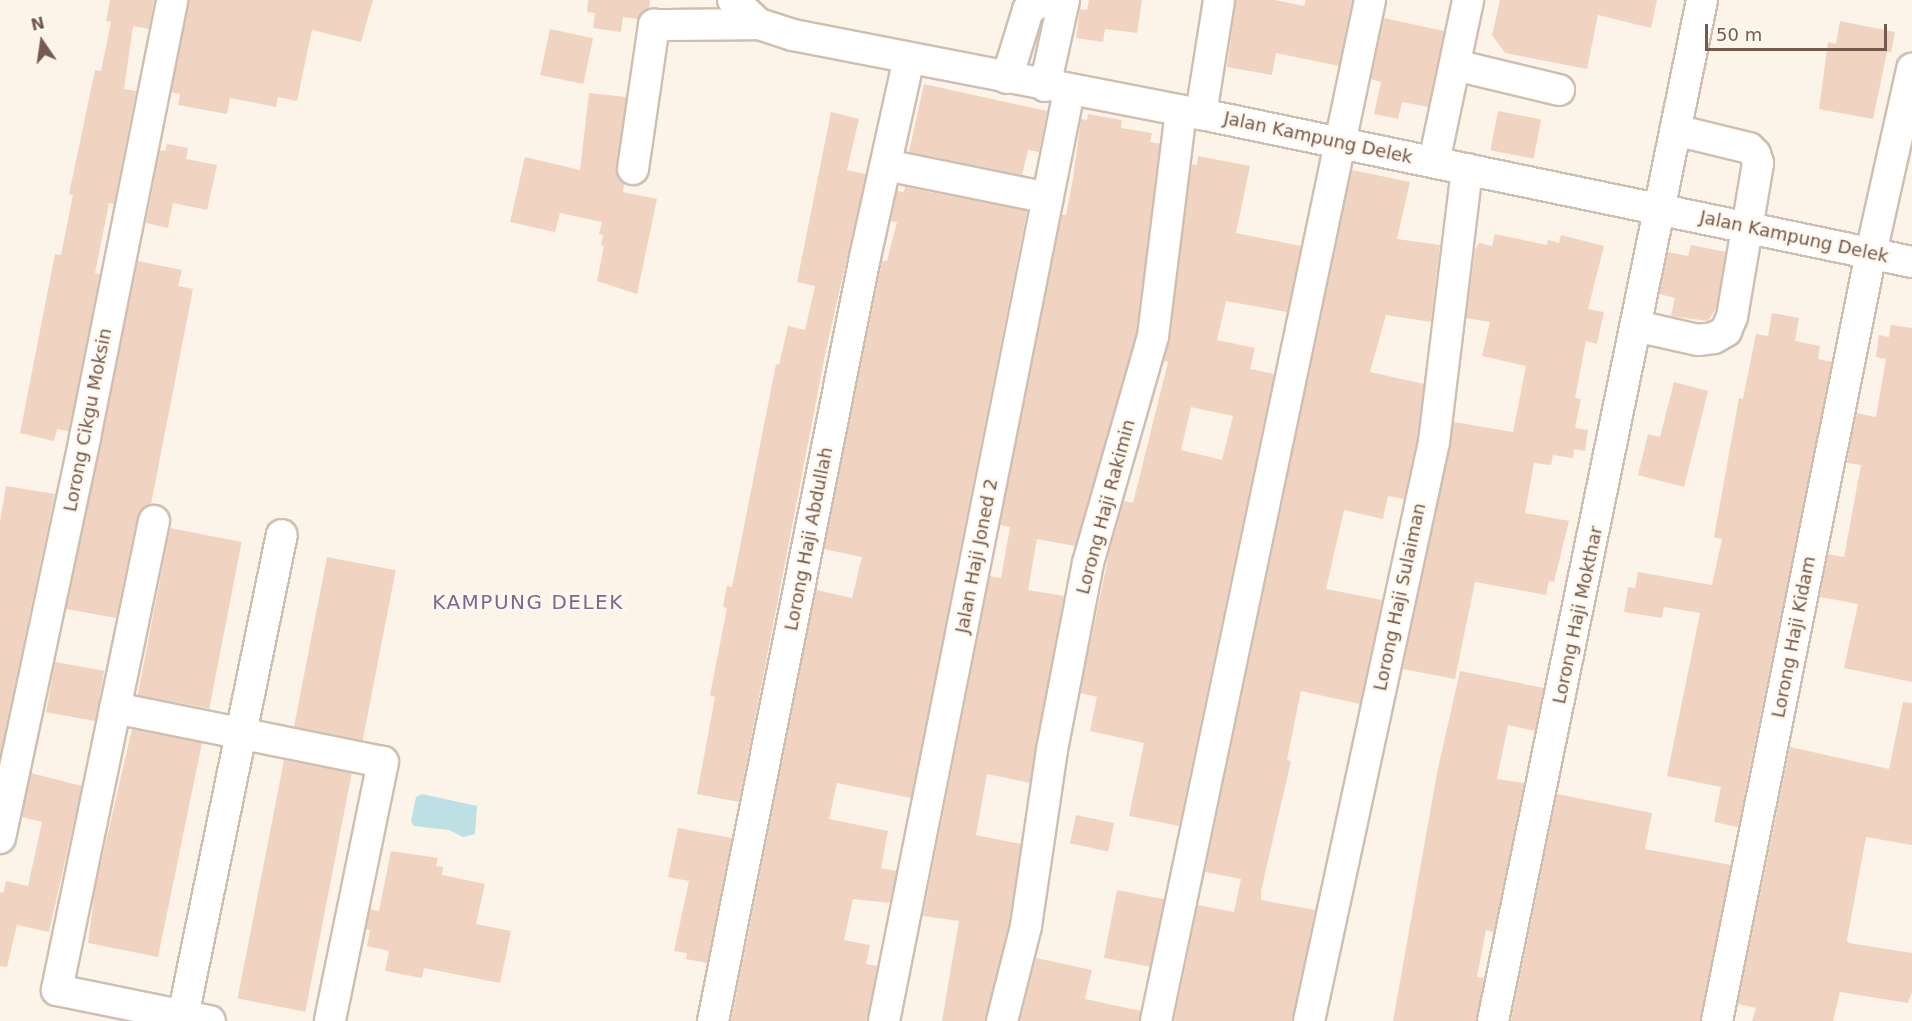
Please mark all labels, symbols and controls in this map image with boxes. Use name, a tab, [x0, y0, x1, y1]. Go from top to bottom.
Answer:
north arrow	[12, 12, 72, 72]
scale bar	[1708, 12, 1890, 50]
text: N	[29, 13, 46, 35]
text: 50 m	[1716, 24, 1762, 45]
street label: Jalan Kampung Delek	[1222, 107, 1414, 169]
street label: Jalan Kampung Delek	[1698, 206, 1890, 268]
street label: Lorong Cikgu Moksin	[60, 326, 116, 514]
street label: Lorong Haji Rakimin	[1072, 417, 1140, 597]
street label: Lorong Haji Abdullah	[781, 445, 837, 633]
street label: Jalan Haji Joned 2	[951, 477, 1003, 635]
street label: Lorong Haji Sulaiman	[1370, 501, 1430, 693]
street label: Lorong Haji Mokthar	[1549, 524, 1607, 706]
street label: Lorong Haji Kidam	[1768, 554, 1820, 720]
district label: KAMPUNG DELEK	[432, 590, 624, 614]

